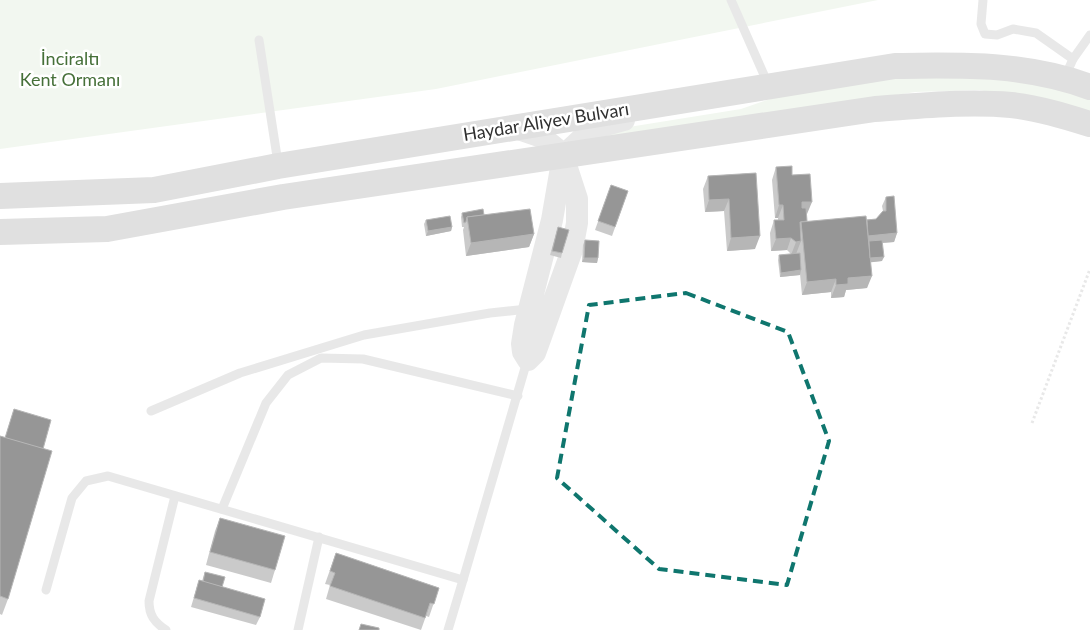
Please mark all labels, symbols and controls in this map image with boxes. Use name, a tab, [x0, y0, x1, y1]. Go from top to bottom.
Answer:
park label: İnciraltı Kent Ormanı	[20, 47, 120, 90]
street label: Haydar Aliyev Bulvarı	[461, 97, 630, 145]

